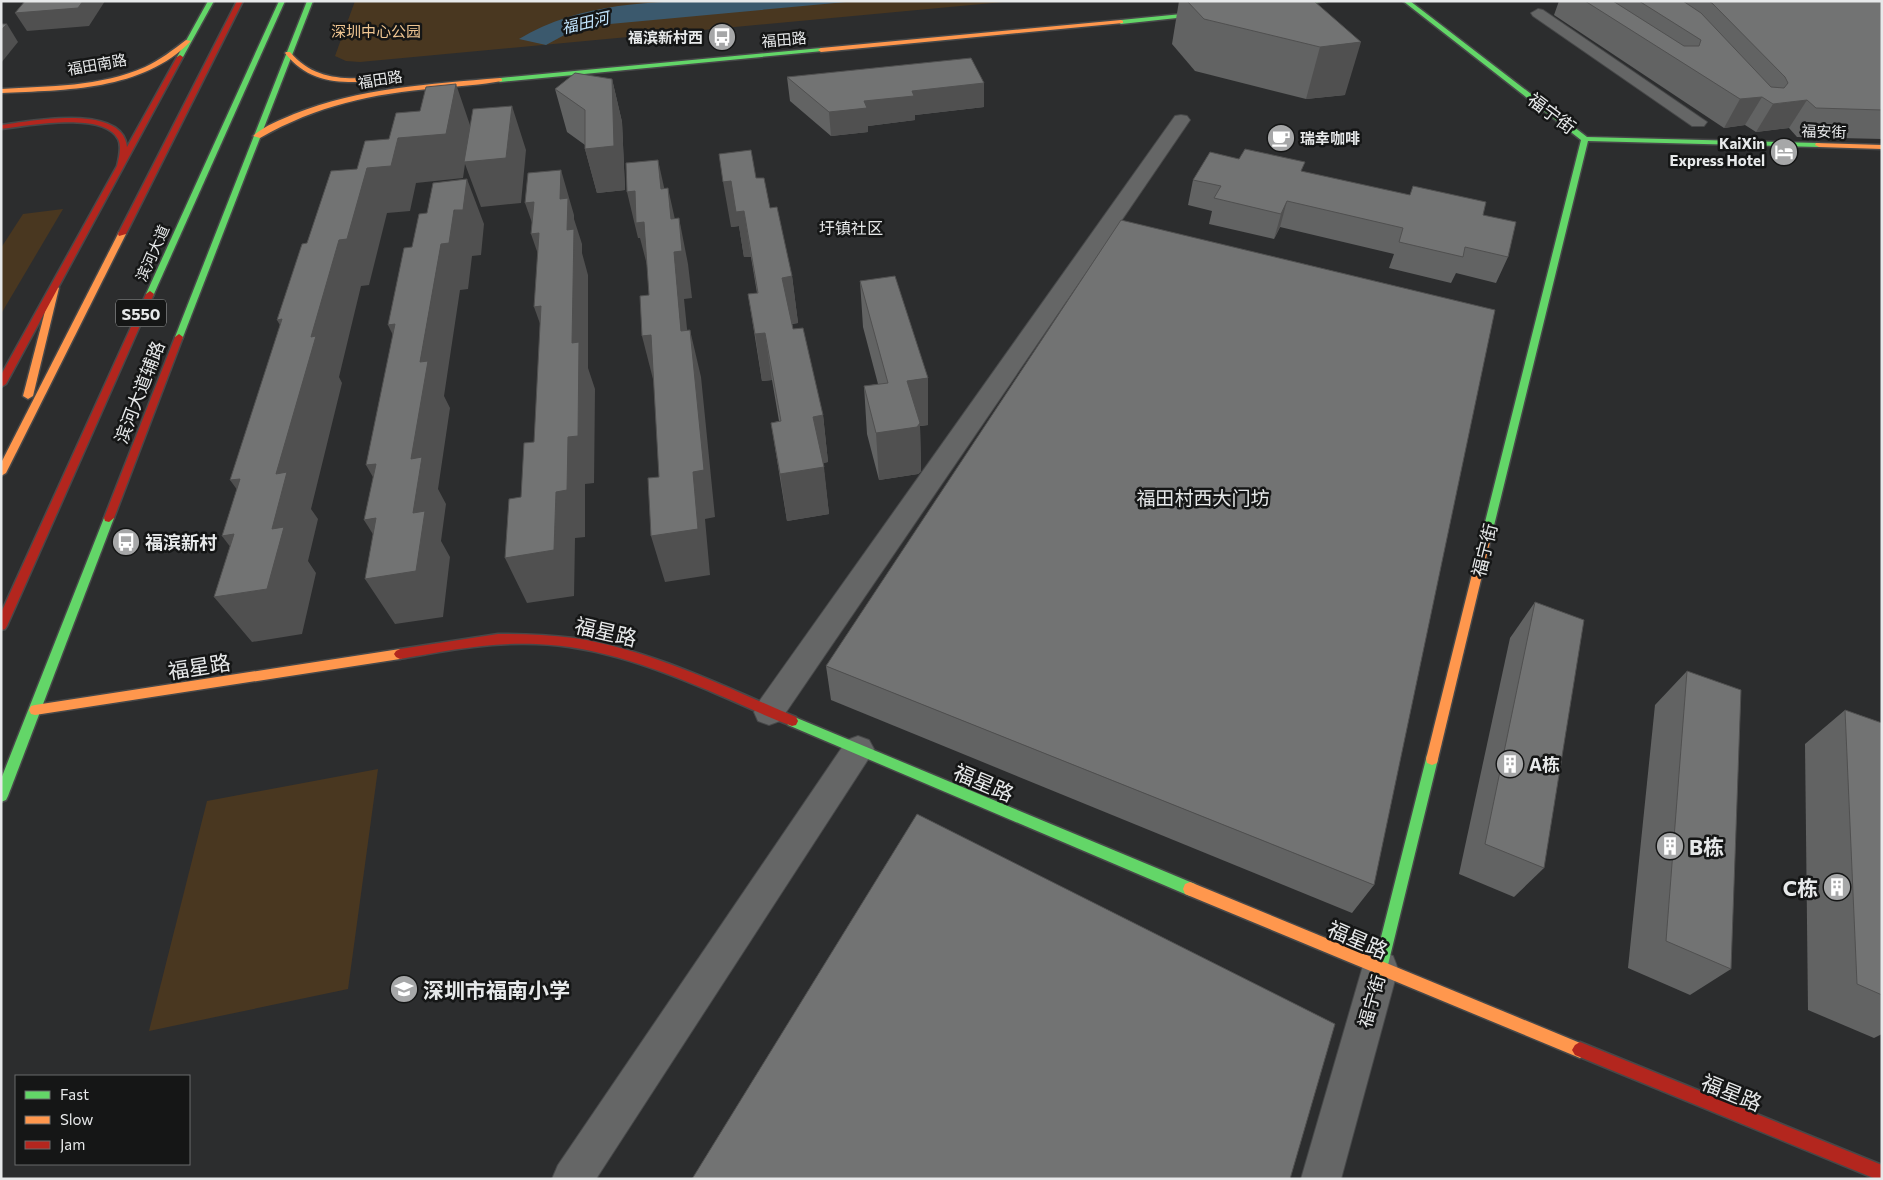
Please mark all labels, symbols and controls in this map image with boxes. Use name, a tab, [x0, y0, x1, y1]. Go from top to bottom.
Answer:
water label: 福田河	[559, 7, 613, 37]
park label: 深圳中心公园	[331, 22, 421, 40]
bus stop icon: 福滨新村西	[707, 22, 737, 52]
place label: 福滨新村西	[628, 28, 703, 46]
street label: 福田路	[761, 28, 807, 50]
street label: 福田南路	[66, 50, 128, 78]
street label: 福田路	[356, 67, 404, 91]
street label: 福宁街	[1524, 88, 1580, 138]
street label: 福安街	[1801, 121, 1847, 141]
cafe icon: 瑞幸咖啡	[1266, 123, 1296, 153]
place label: 瑞幸咖啡	[1300, 129, 1360, 147]
place label: KaiXin Express Hotel	[1670, 134, 1765, 169]
hotel icon: KaiXin Express Hotel	[1769, 137, 1799, 167]
district label: 圩镇社区	[819, 218, 883, 237]
street label: 滨河大道	[132, 222, 172, 284]
road number: S550	[116, 300, 166, 326]
street label: 滨河大道辅路	[109, 338, 169, 446]
district label: 福田村西大门坊	[1136, 486, 1270, 509]
street label: 福宁街	[1467, 521, 1501, 579]
bus stop icon: 福滨新村	[111, 527, 141, 557]
place label: 福滨新村	[145, 531, 217, 553]
street label: 福星路	[572, 612, 640, 650]
street label: 福星路	[166, 649, 232, 683]
building icon: A栋	[1495, 749, 1525, 779]
place label: A栋	[1529, 753, 1560, 775]
street label: 福星路	[950, 758, 1018, 806]
building icon: B栋	[1655, 831, 1685, 861]
place label: B栋	[1689, 834, 1724, 859]
building icon: C栋	[1822, 872, 1852, 902]
place label: C栋	[1783, 875, 1818, 900]
street label: 福星路	[1324, 915, 1392, 963]
street label: 福宁街	[1353, 972, 1389, 1030]
school or university icon: 深圳市福南小学	[389, 974, 419, 1004]
place label: 深圳市福南小学	[423, 977, 570, 1002]
street label: 福星路	[1698, 1069, 1766, 1115]
legend	[15, 1075, 190, 1165]
text: Fast	[60, 1085, 89, 1103]
text: Slow	[60, 1110, 93, 1128]
text: Jam	[60, 1135, 85, 1153]

